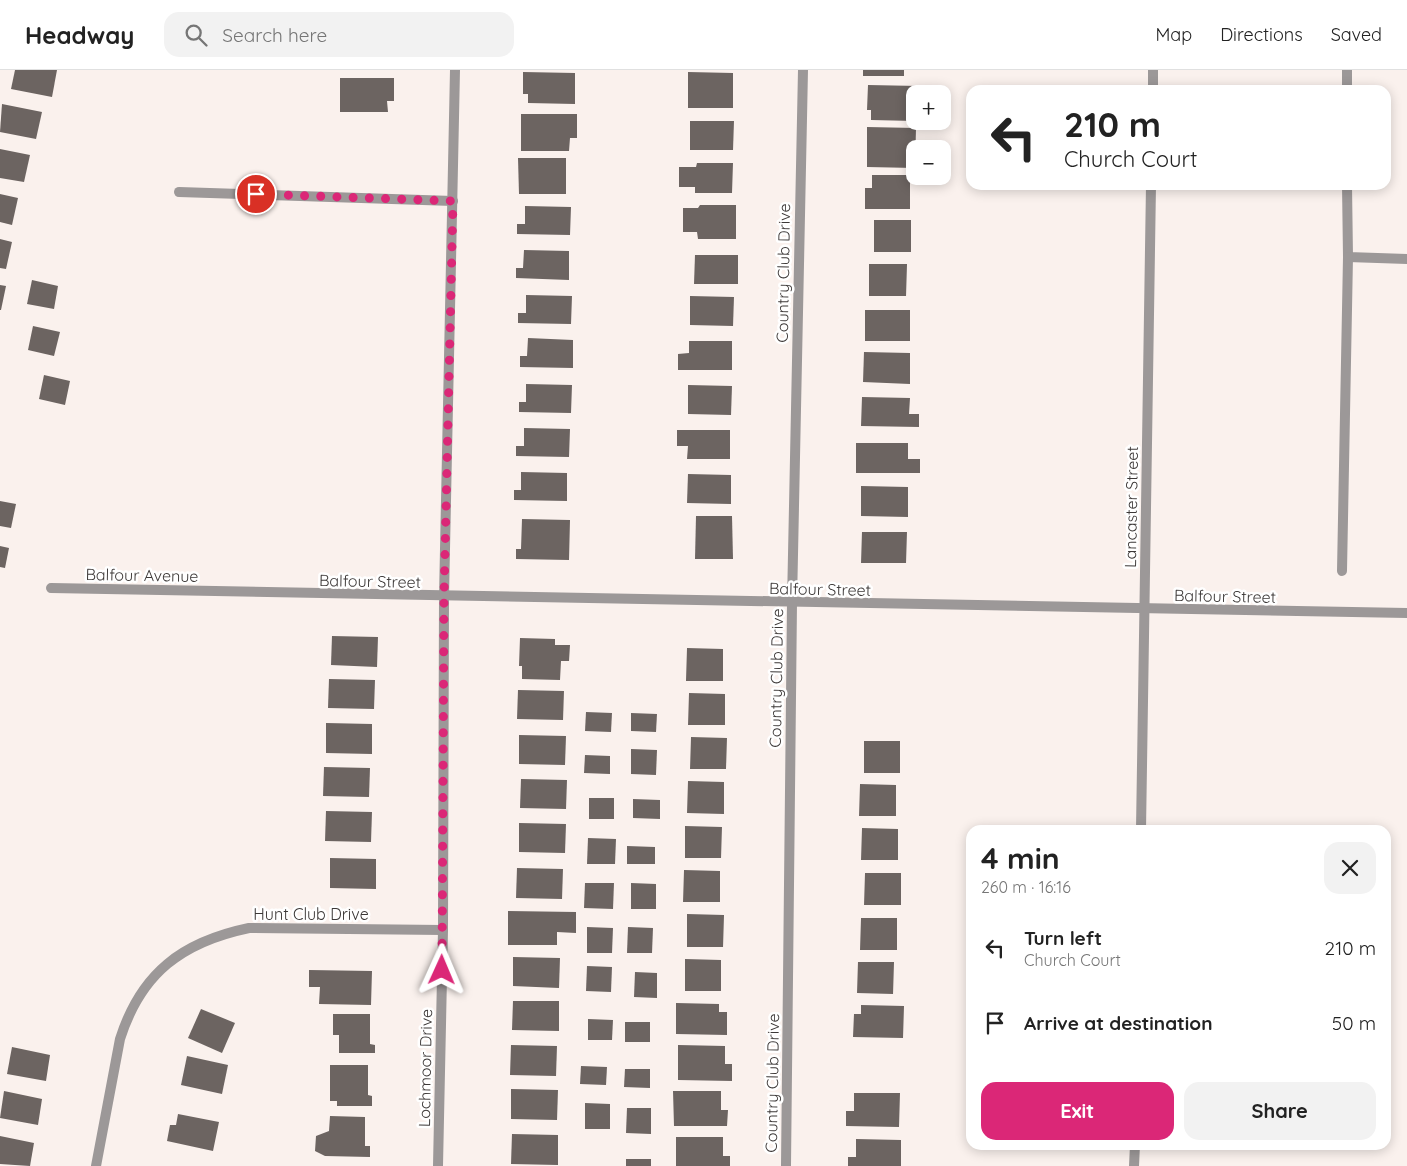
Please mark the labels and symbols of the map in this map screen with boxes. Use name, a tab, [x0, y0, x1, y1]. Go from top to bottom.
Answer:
pin	[235, 173, 277, 215]
street label: Country Club Drive	[772, 203, 794, 343]
street label: Lancaster Street	[1120, 446, 1142, 568]
street label: Balfour Avenue	[85, 564, 199, 586]
street label: Balfour Street	[319, 570, 421, 592]
street label: Balfour Street	[769, 578, 871, 600]
street label: Balfour Street	[1174, 585, 1276, 607]
street label: Country Club Drive	[765, 608, 787, 748]
street label: Hunt Club Drive	[253, 904, 369, 924]
position arrow	[415, 943, 467, 995]
street label: Lochmoor Drive	[414, 1009, 436, 1127]
street label: Country Club Drive	[761, 1013, 783, 1153]

